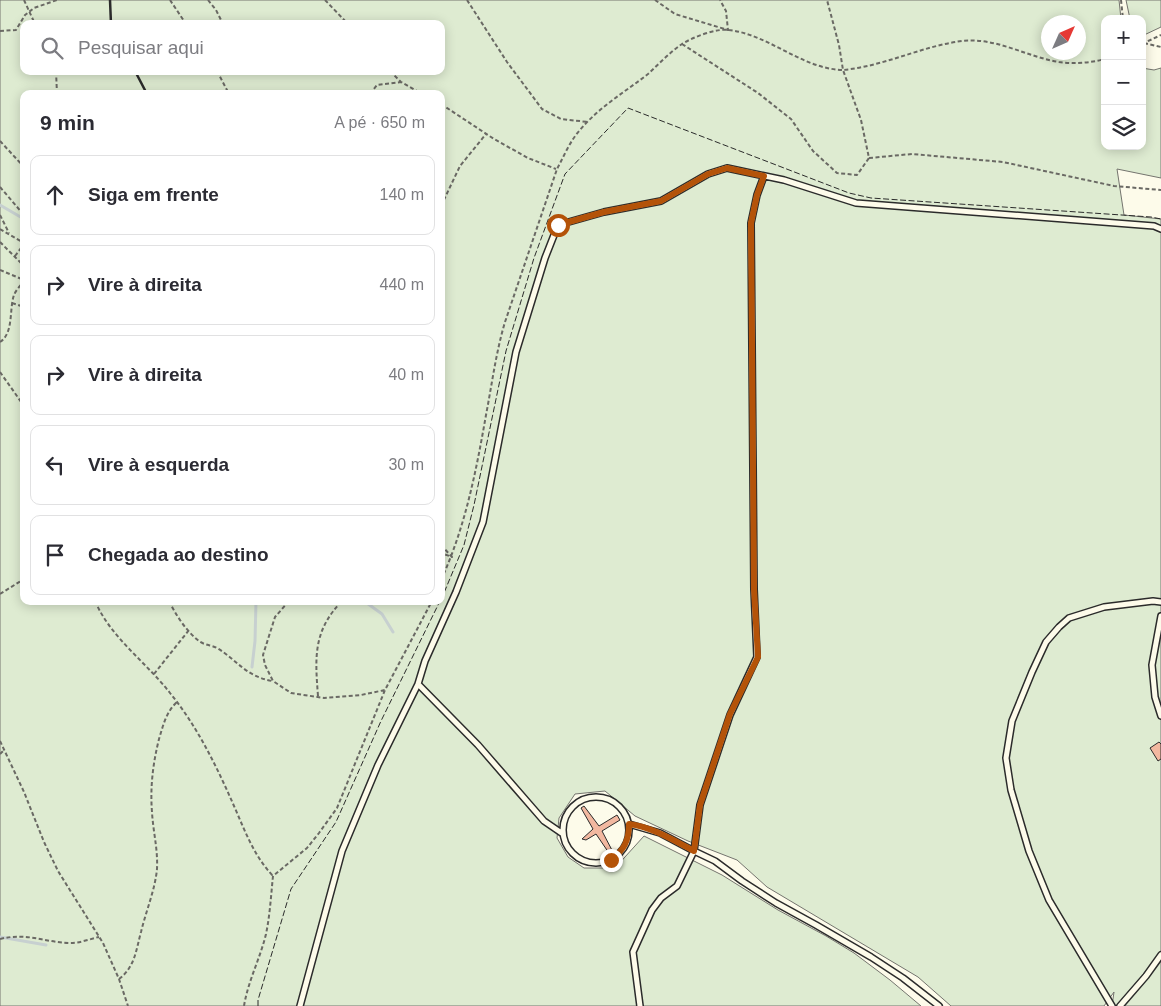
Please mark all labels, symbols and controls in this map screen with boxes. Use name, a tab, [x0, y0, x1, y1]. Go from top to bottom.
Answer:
north arrow	[1041, 15, 1086, 60]
map controls	[1101, 15, 1146, 150]
button: +	[1101, 15, 1146, 60]
search box	[20, 20, 445, 75]
icon: search	[38, 34, 66, 62]
text: Pesquisar aqui	[78, 37, 204, 58]
button: −	[1101, 60, 1146, 105]
button: layers	[1101, 105, 1146, 150]
text: 9 min	[40, 111, 95, 134]
text: A pé · 650 m	[334, 114, 425, 131]
icon: ahead	[41, 181, 69, 209]
text: Siga em frente	[88, 184, 219, 205]
text: 140 m	[380, 186, 424, 203]
route start	[547, 214, 570, 237]
icon: right	[41, 271, 69, 299]
text: Vire à direita	[88, 274, 202, 295]
text: 440 m	[380, 276, 424, 293]
icon: right	[41, 361, 69, 389]
text: Vire à direita	[88, 364, 202, 385]
text: 40 m	[388, 366, 424, 383]
icon: left	[41, 451, 69, 479]
text: Vire à esquerda	[88, 454, 229, 475]
text: 30 m	[388, 456, 424, 473]
icon: arrive	[41, 541, 69, 569]
text: Chegada ao destino	[88, 544, 269, 565]
route end	[600, 849, 623, 872]

